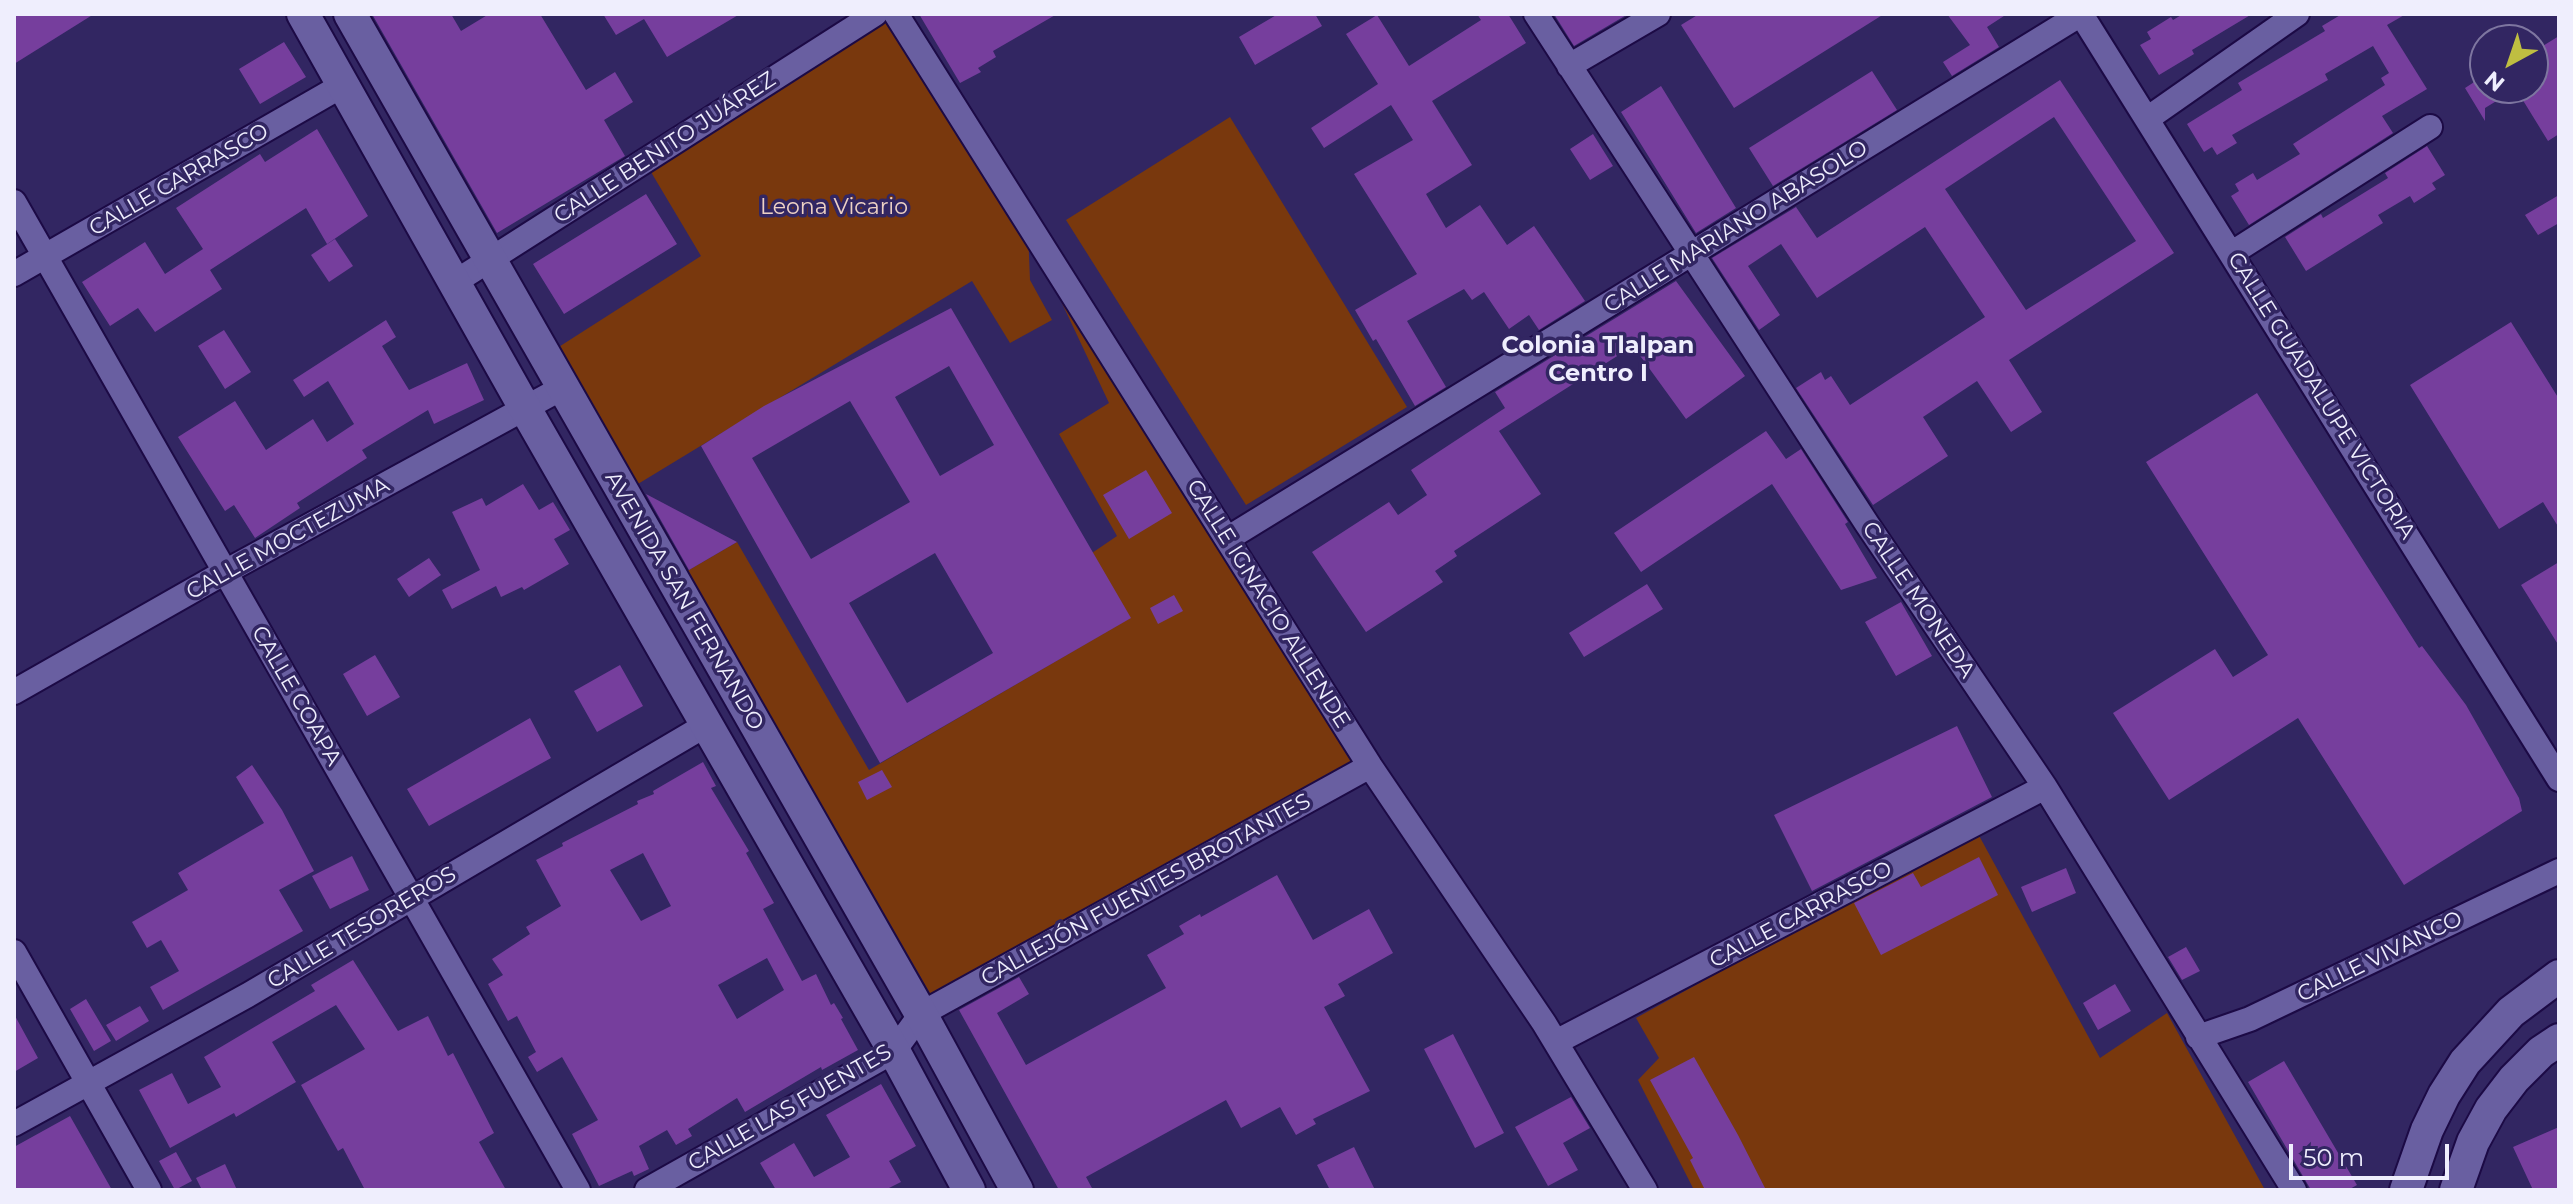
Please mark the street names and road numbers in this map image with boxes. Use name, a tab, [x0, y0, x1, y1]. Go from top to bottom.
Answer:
street label: CALLE BENITO JUÁREZ	[549, 66, 781, 230]
street label: CALLE CARRASCO	[85, 118, 273, 242]
street label: CALLE MARIANO ABASOLO	[1599, 135, 1873, 319]
street label: CALLE GUADALUPE VICTORIA	[2222, 248, 2420, 544]
street label: AVENIDA SAN FERNANDO	[599, 467, 769, 735]
street label: CALLE MOCTEZUMA	[182, 472, 394, 606]
street label: CALLE IGNACIO ALLENDE	[1180, 475, 1356, 733]
street label: CALLE MONEDA	[1856, 517, 1980, 683]
street label: CALLE COAPA	[245, 622, 347, 770]
street label: CALLEJÓN FUENTES BROTANTES	[977, 788, 1315, 992]
street label: CALLE CARRASCO	[1705, 856, 1897, 974]
street label: CALLE TESOREROS	[263, 861, 461, 995]
street label: CALLE VIVANCO	[2293, 906, 2467, 1008]
street label: CALLE LAS FUENTES	[684, 1039, 896, 1177]

